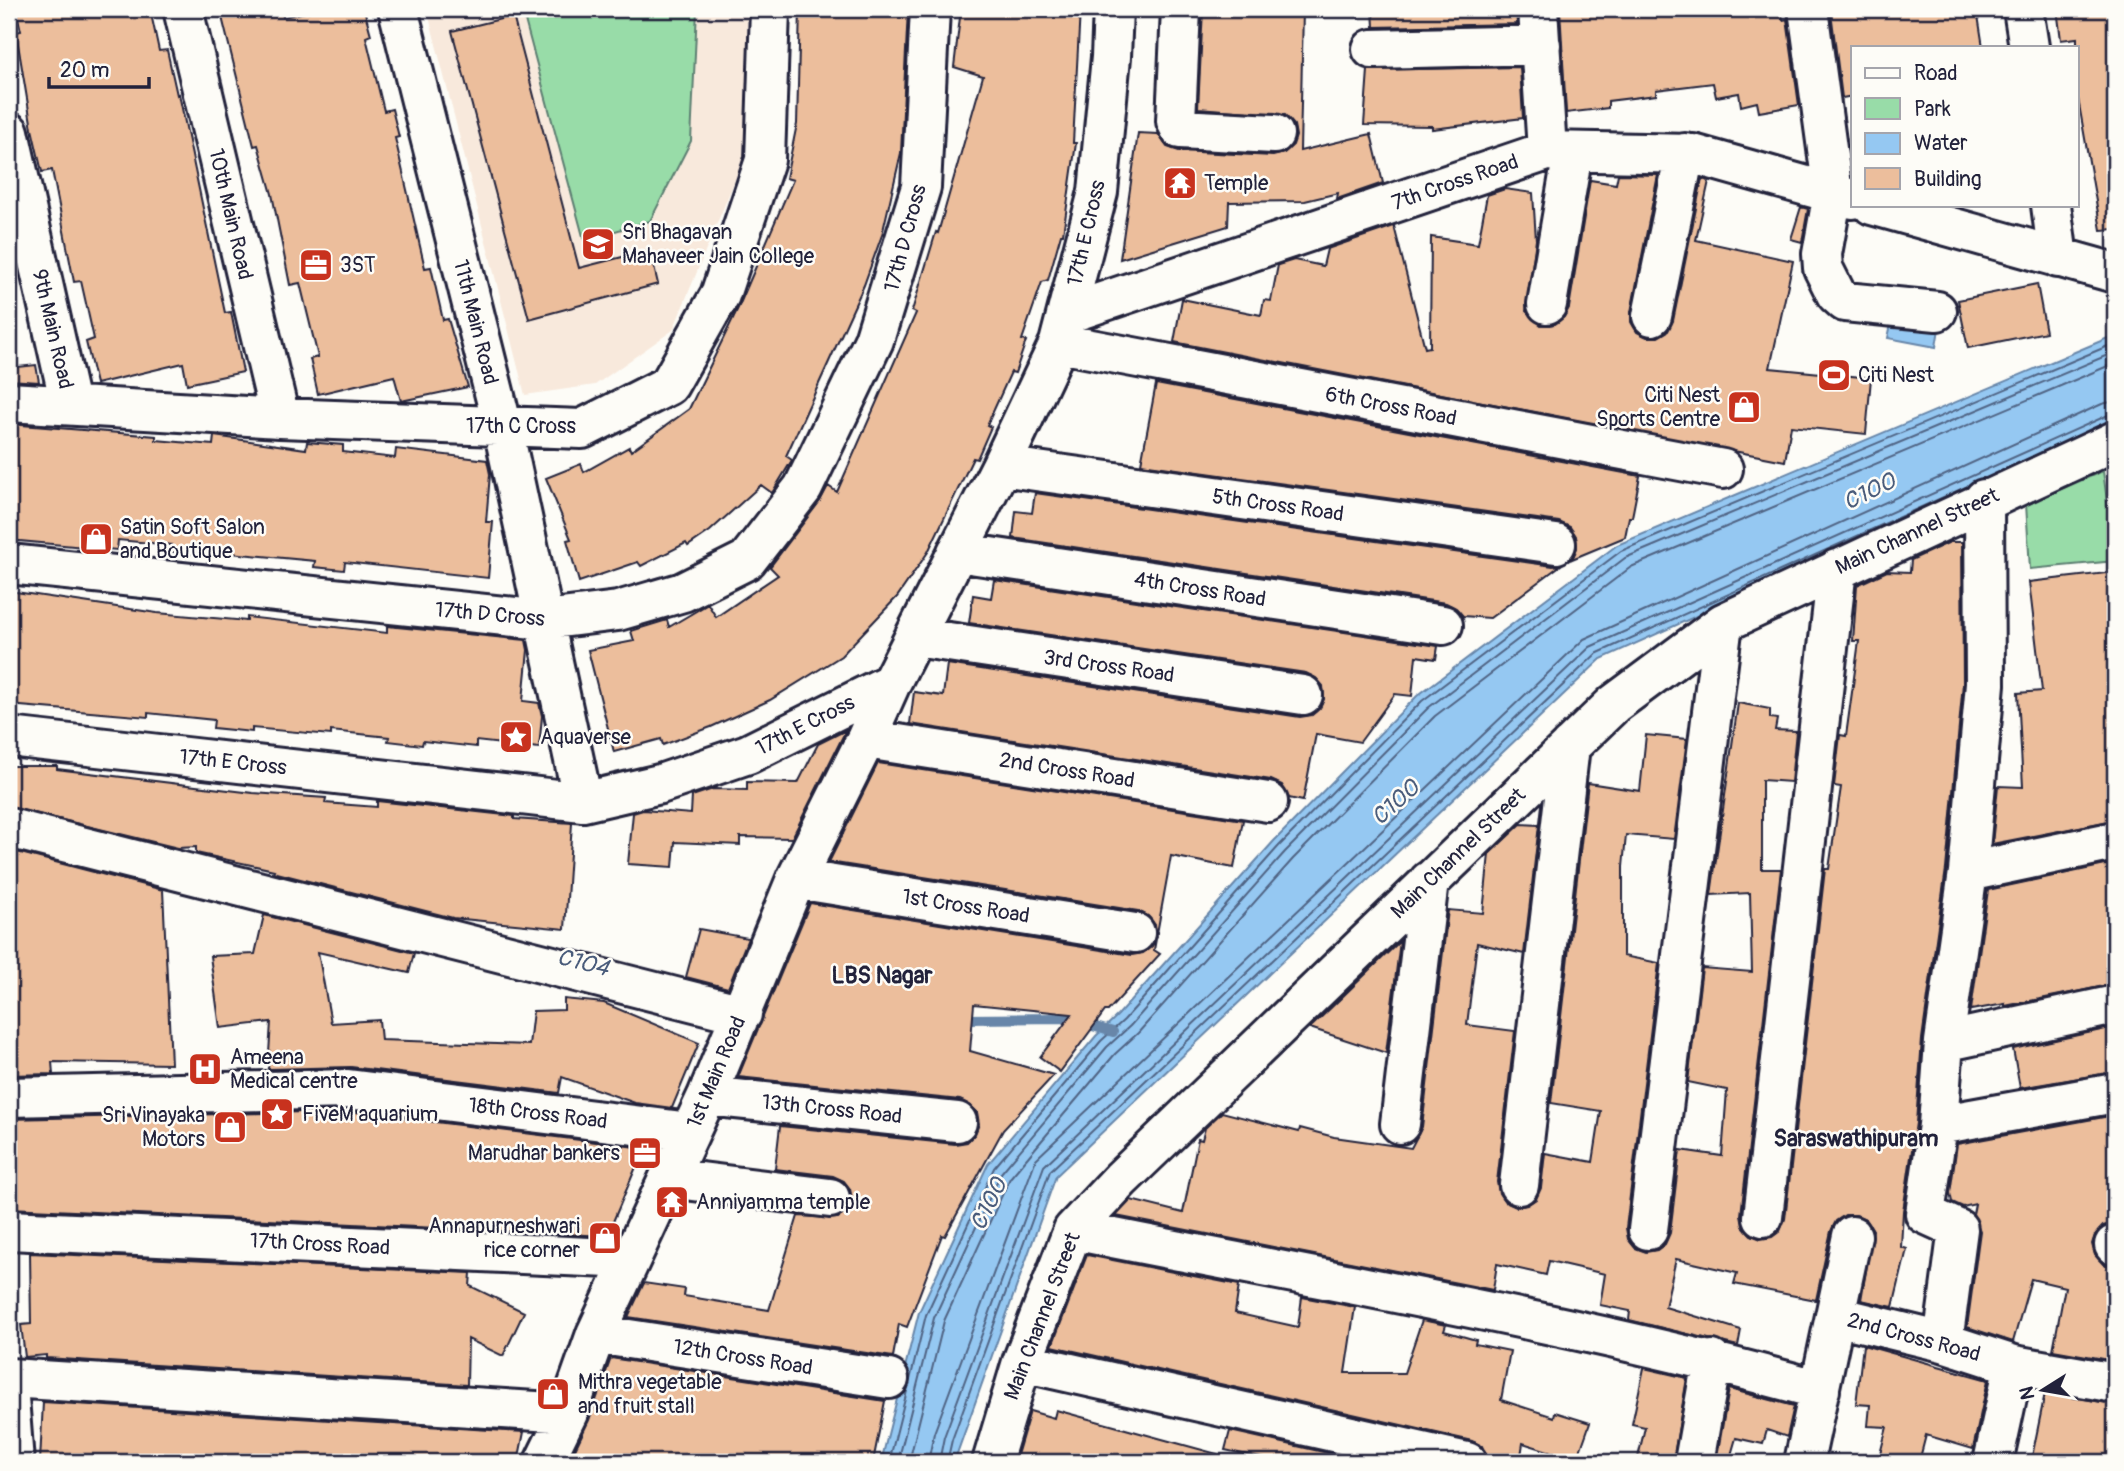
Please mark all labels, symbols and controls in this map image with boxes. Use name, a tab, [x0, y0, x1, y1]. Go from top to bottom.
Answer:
scale bar	[49, 46, 149, 90]
legend	[1851, 46, 2078, 206]
text: 20 m	[60, 57, 109, 84]
text: Road	[1914, 60, 1958, 87]
text: Park	[1914, 96, 1951, 123]
text: Water	[1914, 130, 1968, 157]
street label: 10th Main Road	[202, 146, 259, 282]
street label: 7th Cross Road	[1388, 148, 1522, 217]
temple icon: Temple	[1161, 164, 1199, 202]
text: Building	[1914, 166, 1981, 193]
place label: Temple	[1204, 170, 1269, 197]
street label: 17th E Cross	[1061, 177, 1112, 289]
street label: 17th D Cross	[878, 181, 933, 295]
place label: Sri Bhagavan Mahaveer Jain College	[622, 219, 815, 270]
school or university icon: Sri Bhagavan Mahaveer Jain College	[579, 225, 617, 263]
office icon: 3ST	[297, 246, 335, 284]
place label: 3ST	[340, 252, 376, 279]
street label: 11th Main Road	[447, 257, 504, 387]
street label: 9th Main Road	[26, 267, 79, 392]
sports icon: Citi Nest	[1815, 356, 1853, 394]
place label: Citi Nest	[1858, 362, 1934, 389]
street label: 6th Cross Road	[1323, 381, 1459, 432]
place label: Citi Nest Sports Centre	[1596, 382, 1721, 433]
shop icon: Citi Nest Sports Centre	[1725, 388, 1763, 426]
street label: 17th C Cross	[466, 413, 577, 440]
water label: C100	[1838, 466, 1901, 516]
street label: Main Channel Street	[1831, 482, 2004, 581]
street label: 5th Cross Road	[1211, 483, 1345, 528]
place label: Satin Soft Salon and Boutique	[120, 514, 265, 565]
shop icon: Satin Soft Salon and Boutique	[77, 520, 115, 558]
street label: 4th Cross Road	[1132, 566, 1268, 613]
street label: 17th D Cross	[434, 596, 547, 633]
street label: 3rd Cross Road	[1042, 644, 1176, 689]
street label: 17th E Cross	[751, 689, 860, 762]
place icon: Aquaverse	[497, 718, 535, 756]
place label: Aquaverse	[540, 724, 631, 751]
street label: 17th E Cross	[178, 743, 289, 782]
street label: 2nd Cross Road	[997, 746, 1136, 795]
water label: C100	[1365, 772, 1426, 831]
street label: Main Channel Street	[1385, 782, 1532, 925]
street label: 1st Cross Road	[900, 883, 1032, 930]
water label: C104	[554, 942, 613, 983]
district label: LBS Nagar	[831, 961, 933, 990]
street label: 1st Main Road	[681, 1012, 752, 1132]
place label: Ameena Medical centre	[230, 1044, 358, 1095]
hospital icon: Ameena Medical centre	[186, 1050, 224, 1088]
street label: 13th Cross Road	[760, 1089, 903, 1130]
street label: 18th Cross Road	[467, 1092, 609, 1135]
place icon: FiveM aquarium	[258, 1095, 296, 1133]
place label: FiveM aquarium	[302, 1101, 438, 1128]
place label: Sri Vinayaka Motors	[102, 1102, 206, 1153]
shop icon: Sri Vinayaka Motors	[211, 1108, 249, 1146]
district label: Saraswathipuram	[1774, 1124, 1938, 1153]
office icon: Marudhar bankers	[626, 1134, 664, 1172]
place label: Marudhar bankers	[468, 1140, 621, 1167]
water label: C100	[963, 1172, 1014, 1235]
temple icon: Anniyamma temple	[653, 1183, 691, 1221]
place label: Anniyamma temple	[696, 1189, 871, 1216]
place label: Annapurneshwari rice corner	[428, 1213, 580, 1264]
shop icon: Annapurneshwari rice corner	[586, 1219, 624, 1257]
street label: 17th Cross Road	[249, 1227, 391, 1262]
street label: Main Channel Street	[998, 1228, 1087, 1404]
street label: 2nd Cross Road	[1844, 1307, 1983, 1368]
street label: 12th Cross Road	[671, 1333, 815, 1382]
north arrow	[2008, 1356, 2078, 1426]
place label: Mithra vegetable and fruit stall	[578, 1369, 722, 1420]
shop icon: Mithra vegetable and fruit stall	[534, 1375, 572, 1413]
text: N	[2014, 1384, 2040, 1402]

